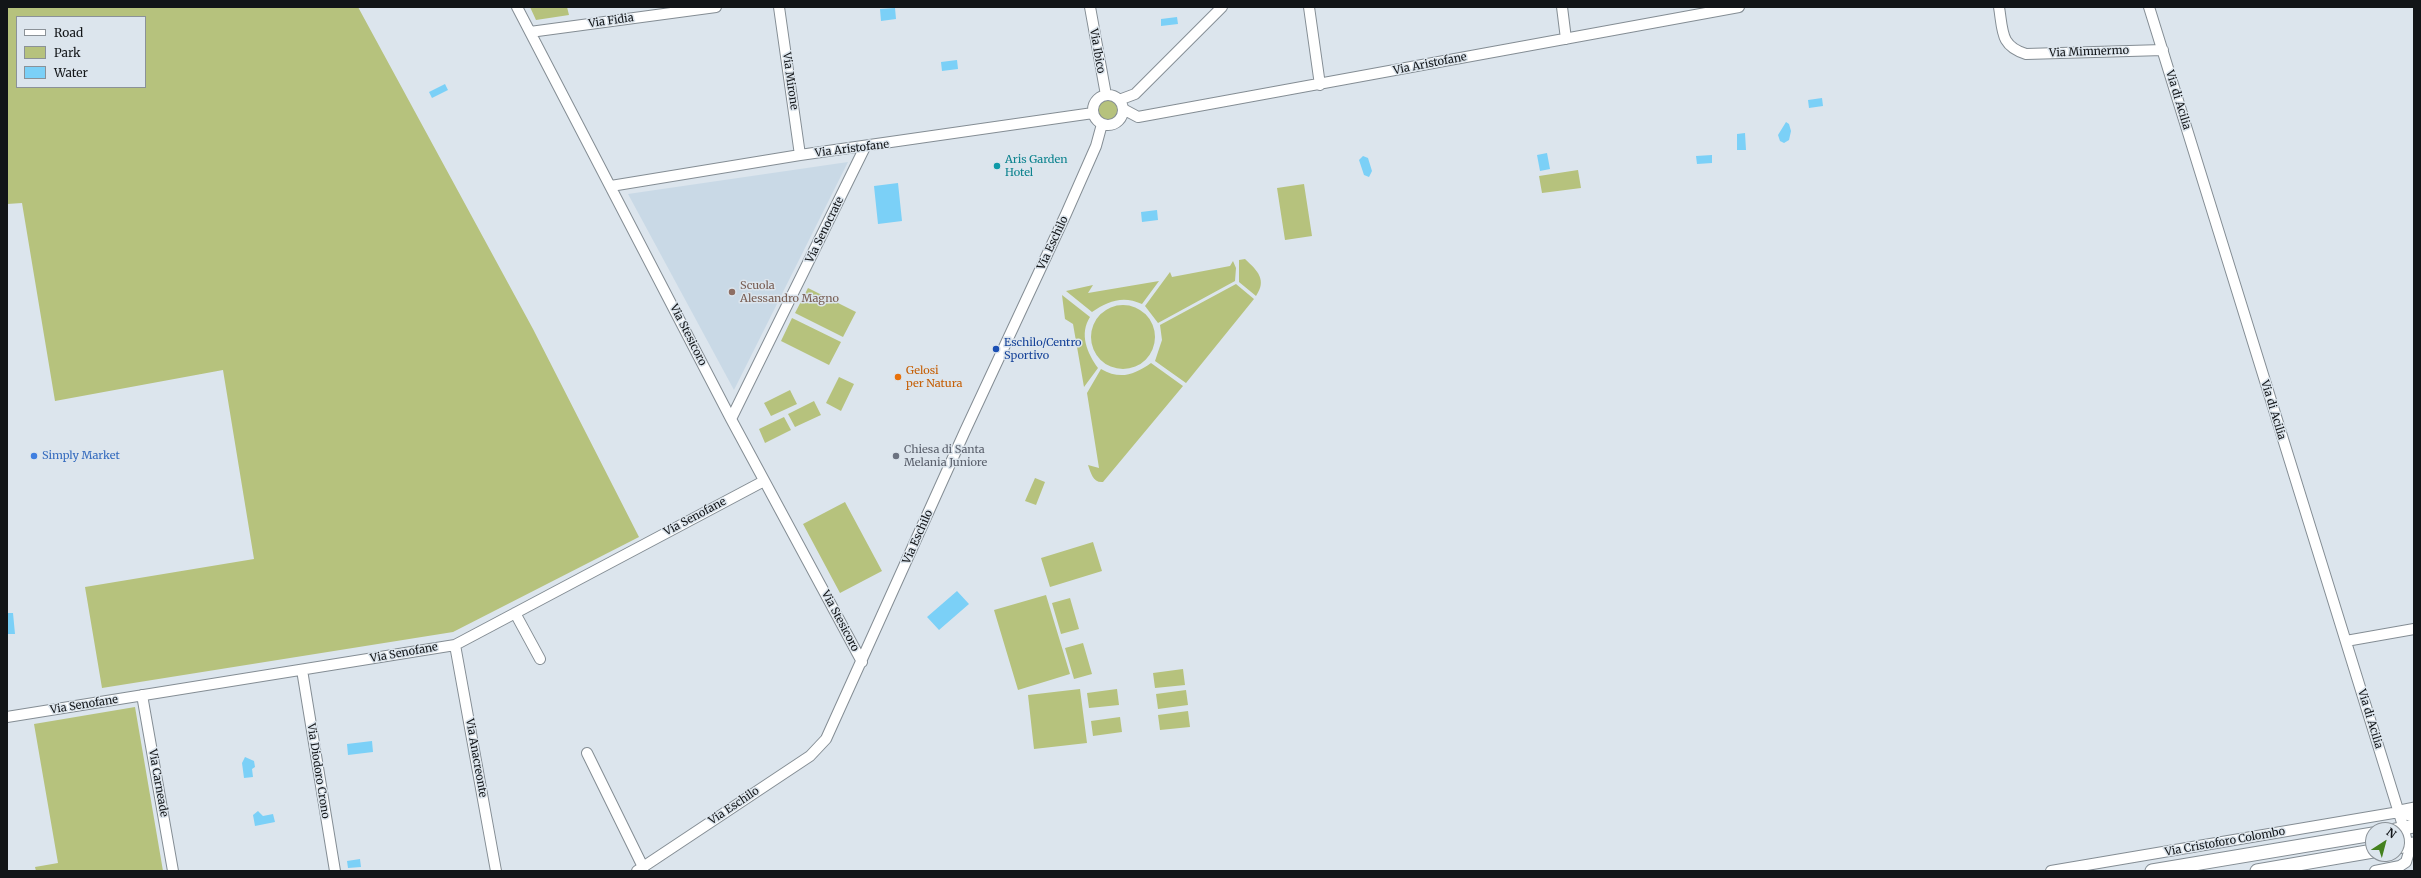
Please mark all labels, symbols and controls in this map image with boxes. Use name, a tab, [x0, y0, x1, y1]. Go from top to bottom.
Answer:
street label: Via Fidia	[588, 11, 634, 31]
legend	[16, 16, 146, 88]
text: Road	[54, 25, 83, 40]
street label: Via Ibico	[1087, 28, 1107, 74]
street label: Via Mimnermo	[2049, 44, 2129, 60]
text: Park	[54, 45, 81, 60]
street label: Via Aristofane	[1392, 50, 1468, 78]
street label: Via Mirone	[779, 51, 801, 111]
text: Water	[54, 65, 88, 80]
street label: Via di Acilia	[2163, 69, 2193, 131]
street label: Via Aristofane	[814, 138, 890, 160]
place label: Aris Garden Hotel	[1005, 153, 1068, 179]
marker: Aris Garden Hotel	[992, 161, 1002, 171]
street label: Via Senocrate	[803, 195, 847, 265]
street label: Via Eschilo	[1035, 214, 1071, 272]
place label: Scuola Alessandro Magno	[740, 279, 839, 305]
marker: Scuola Alessandro Magno	[727, 287, 737, 297]
street label: Via Stesicoro	[667, 302, 709, 368]
place label: Eschilo/Centro Sportivo	[1004, 336, 1082, 362]
marker: Eschilo/Centro Sportivo	[991, 344, 1001, 354]
place label: Gelosi per Natura	[906, 364, 962, 390]
marker: Gelosi per Natura	[893, 372, 903, 382]
street label: Via di Acilia	[2258, 379, 2288, 441]
place label: Chiesa di Santa Melania Juniore	[904, 443, 987, 469]
place label: Simply Market	[42, 449, 120, 463]
marker: Simply Market	[29, 451, 39, 461]
marker: Chiesa di Santa Melania Juniore	[891, 451, 901, 461]
street label: Via Senofane	[662, 495, 728, 539]
street label: Via Eschilo	[900, 508, 936, 566]
street label: Via Stesicoro	[818, 588, 862, 654]
street label: Via Senofane	[369, 641, 439, 665]
street label: Via di Acilia	[2355, 688, 2385, 750]
street label: Via Senofane	[49, 693, 119, 717]
street label: Via Anacreonte	[463, 718, 489, 798]
street label: Via Diodoro Crono	[304, 722, 332, 820]
street label: Via Carneade	[146, 748, 170, 818]
street label: Via Eschilo	[706, 784, 762, 828]
north arrow	[2365, 822, 2405, 862]
street label: Via Cristoforo Colombo	[2164, 825, 2286, 859]
text: N	[2384, 825, 2399, 841]

